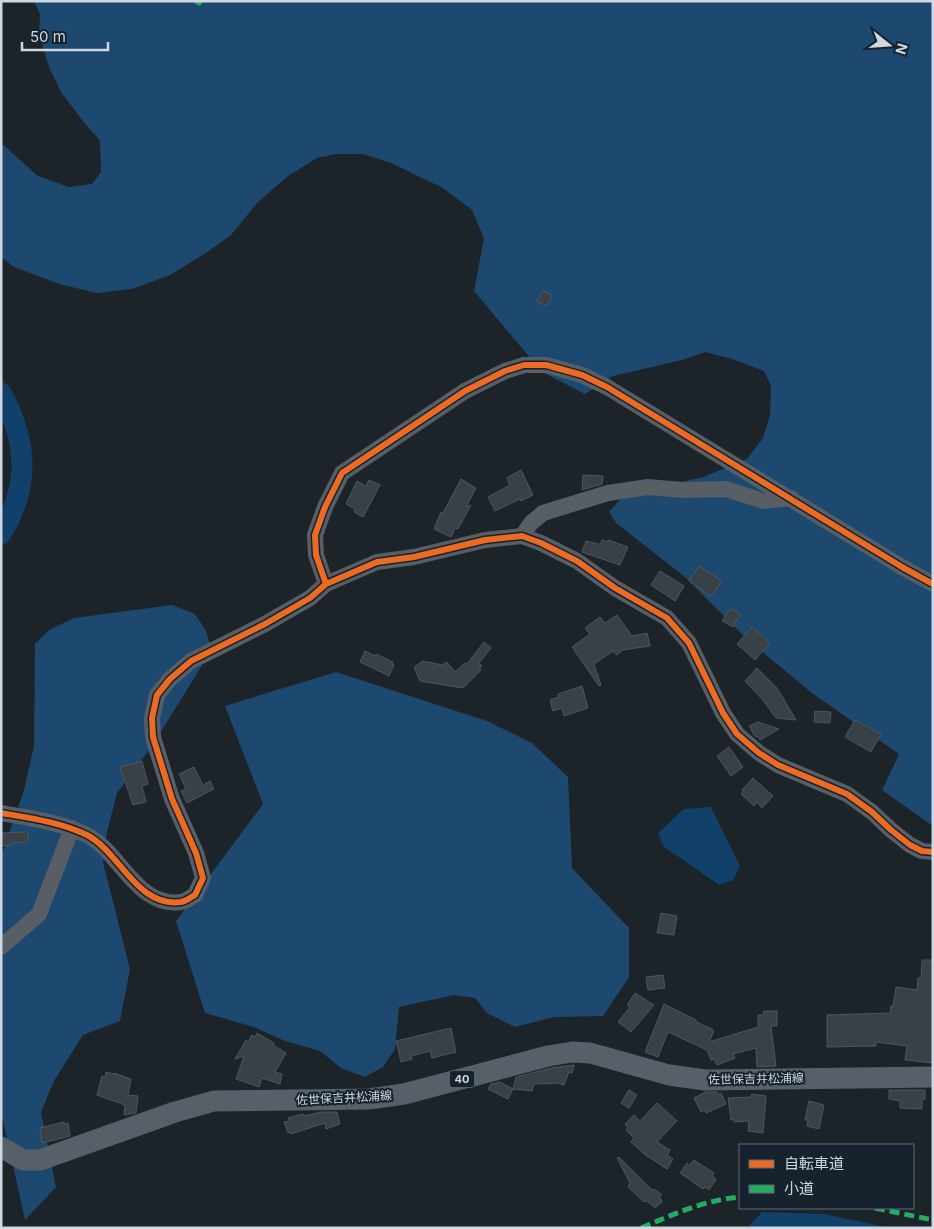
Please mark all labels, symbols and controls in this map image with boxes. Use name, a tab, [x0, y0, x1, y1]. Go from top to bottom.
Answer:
scale bar	[22, 20, 109, 52]
north arrow	[864, 20, 914, 70]
text: 50 m	[30, 27, 66, 46]
text: N	[892, 41, 912, 57]
road number: 40	[450, 1070, 474, 1088]
street label: 佐世保吉井松浦線	[708, 1070, 804, 1087]
street label: 佐世保吉井松浦線	[296, 1087, 392, 1108]
legend	[739, 1144, 914, 1209]
text: 自転車道	[784, 1154, 844, 1173]
text: 小道	[784, 1179, 814, 1198]

